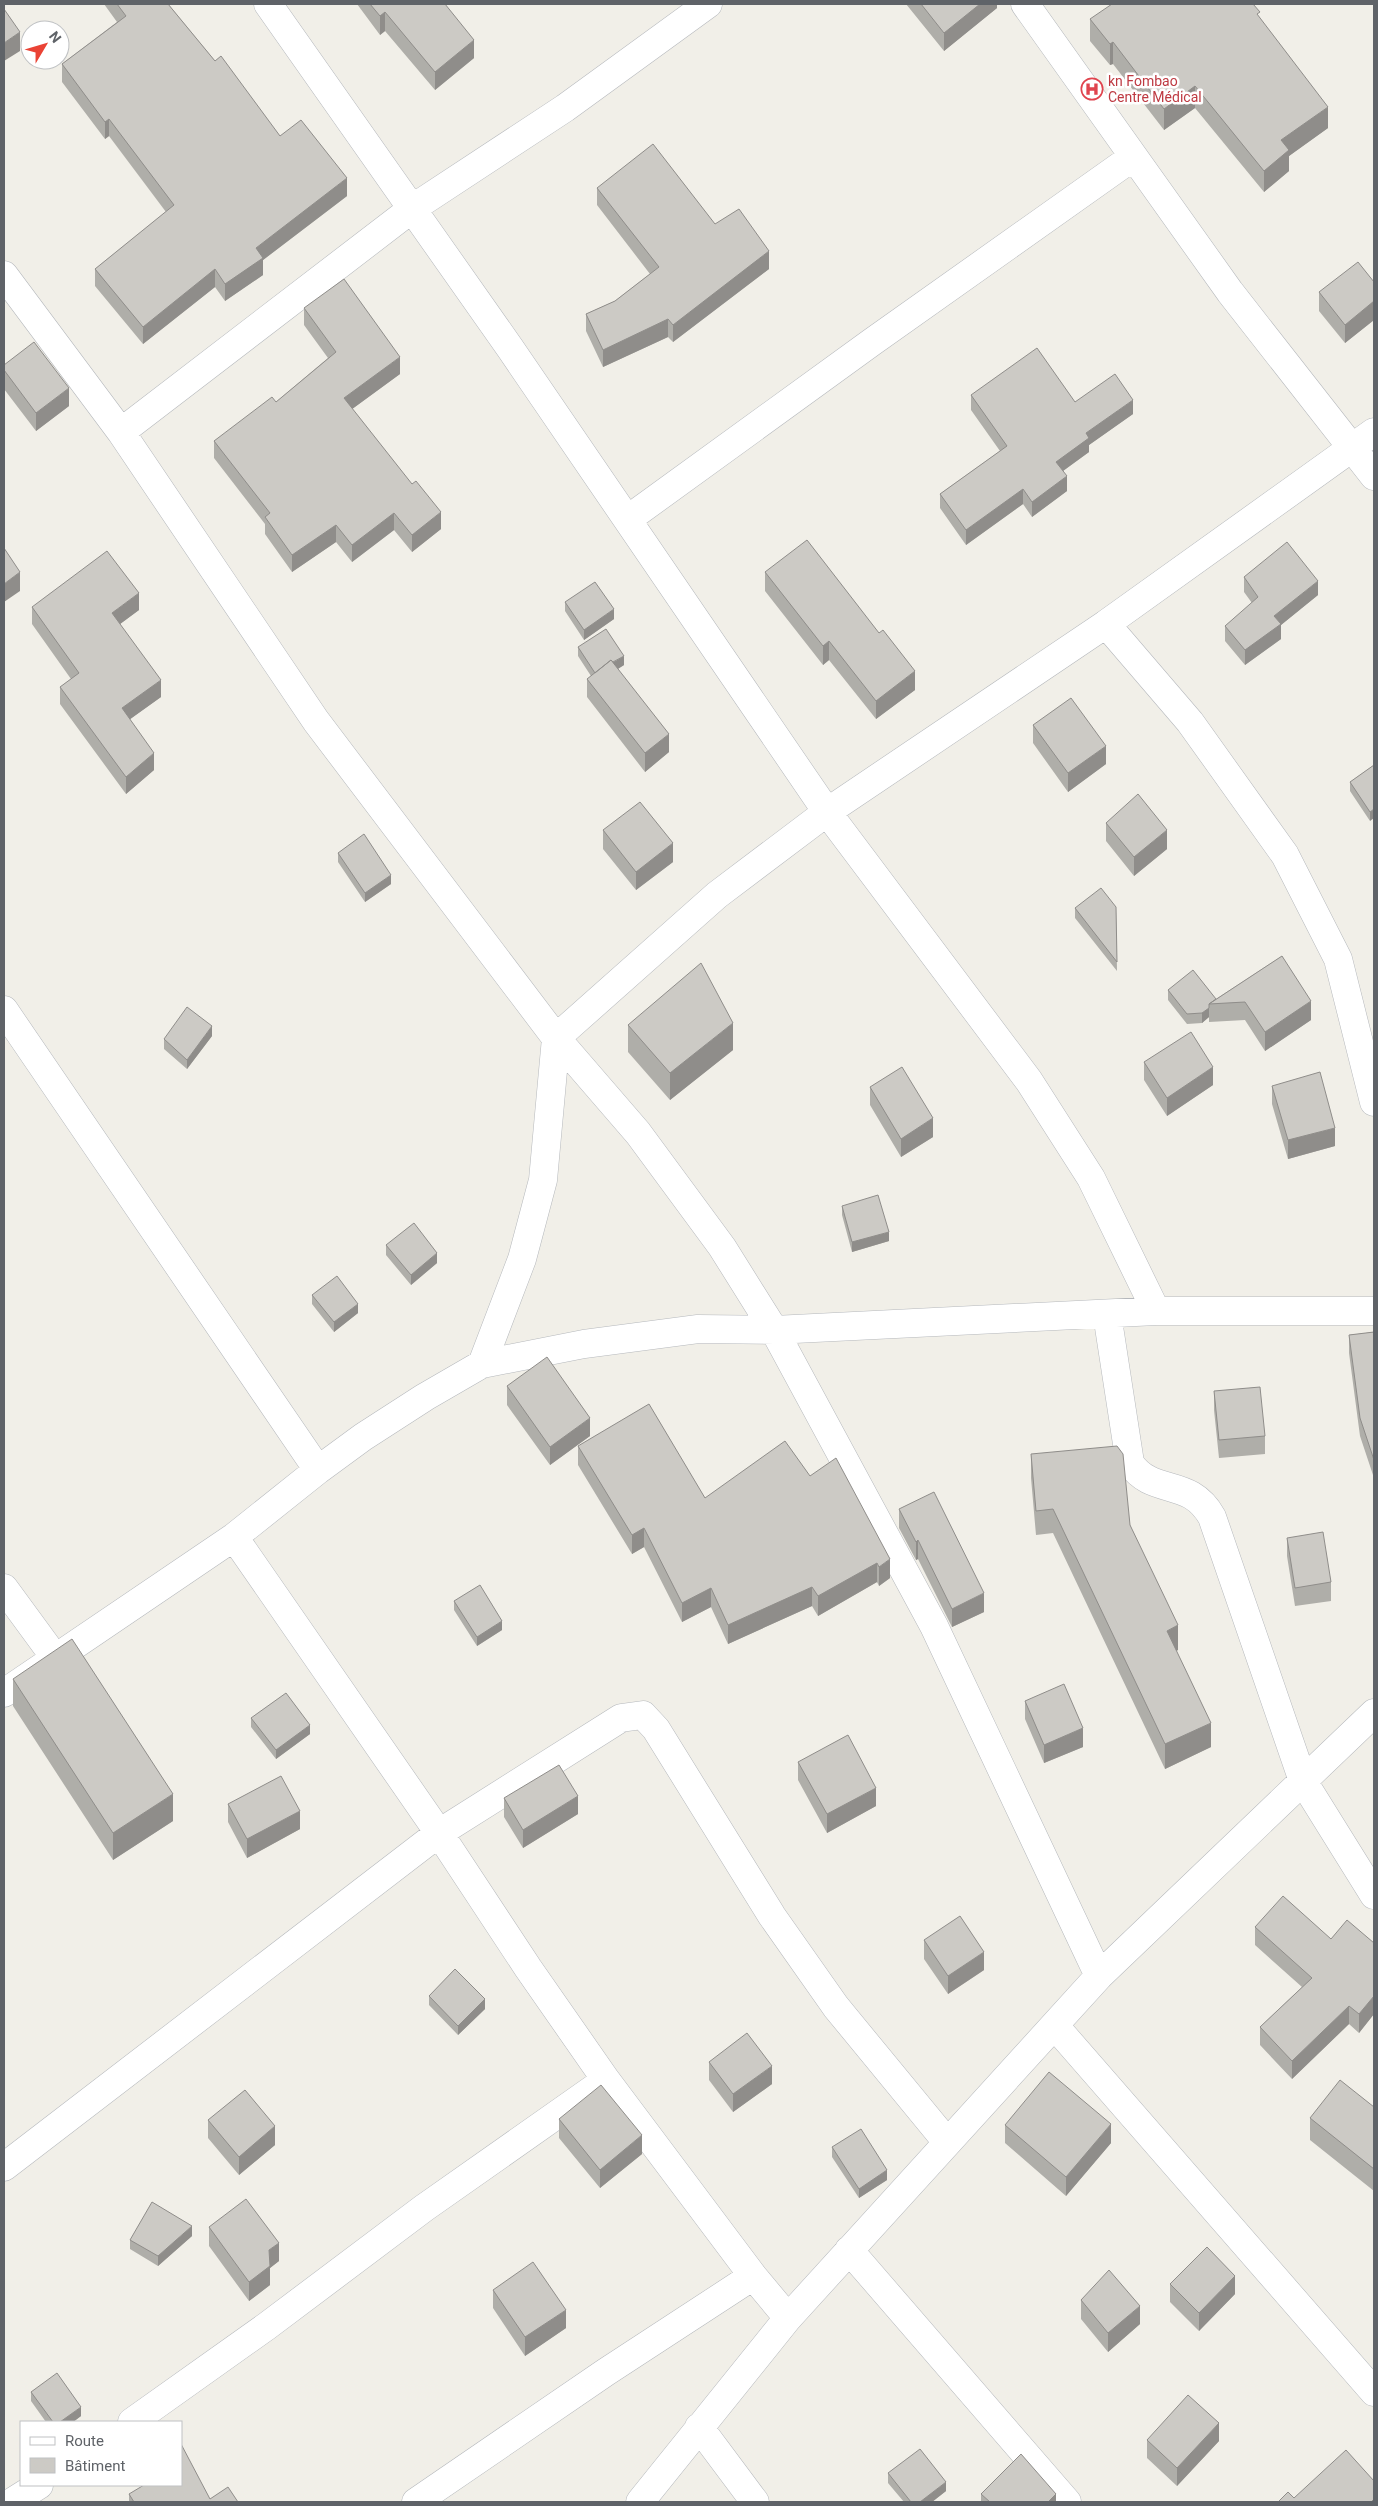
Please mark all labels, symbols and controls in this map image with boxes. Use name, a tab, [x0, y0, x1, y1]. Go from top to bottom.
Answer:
north arrow	[20, 20, 70, 70]
text: N	[46, 28, 65, 46]
place label: kn Fombao Centre Médical	[1108, 73, 1202, 105]
hospital icon: kn Fombao Centre Médical	[1080, 77, 1104, 101]
legend	[20, 2421, 182, 2486]
text: Route	[65, 2432, 104, 2450]
text: Bâtiment	[65, 2457, 125, 2475]

